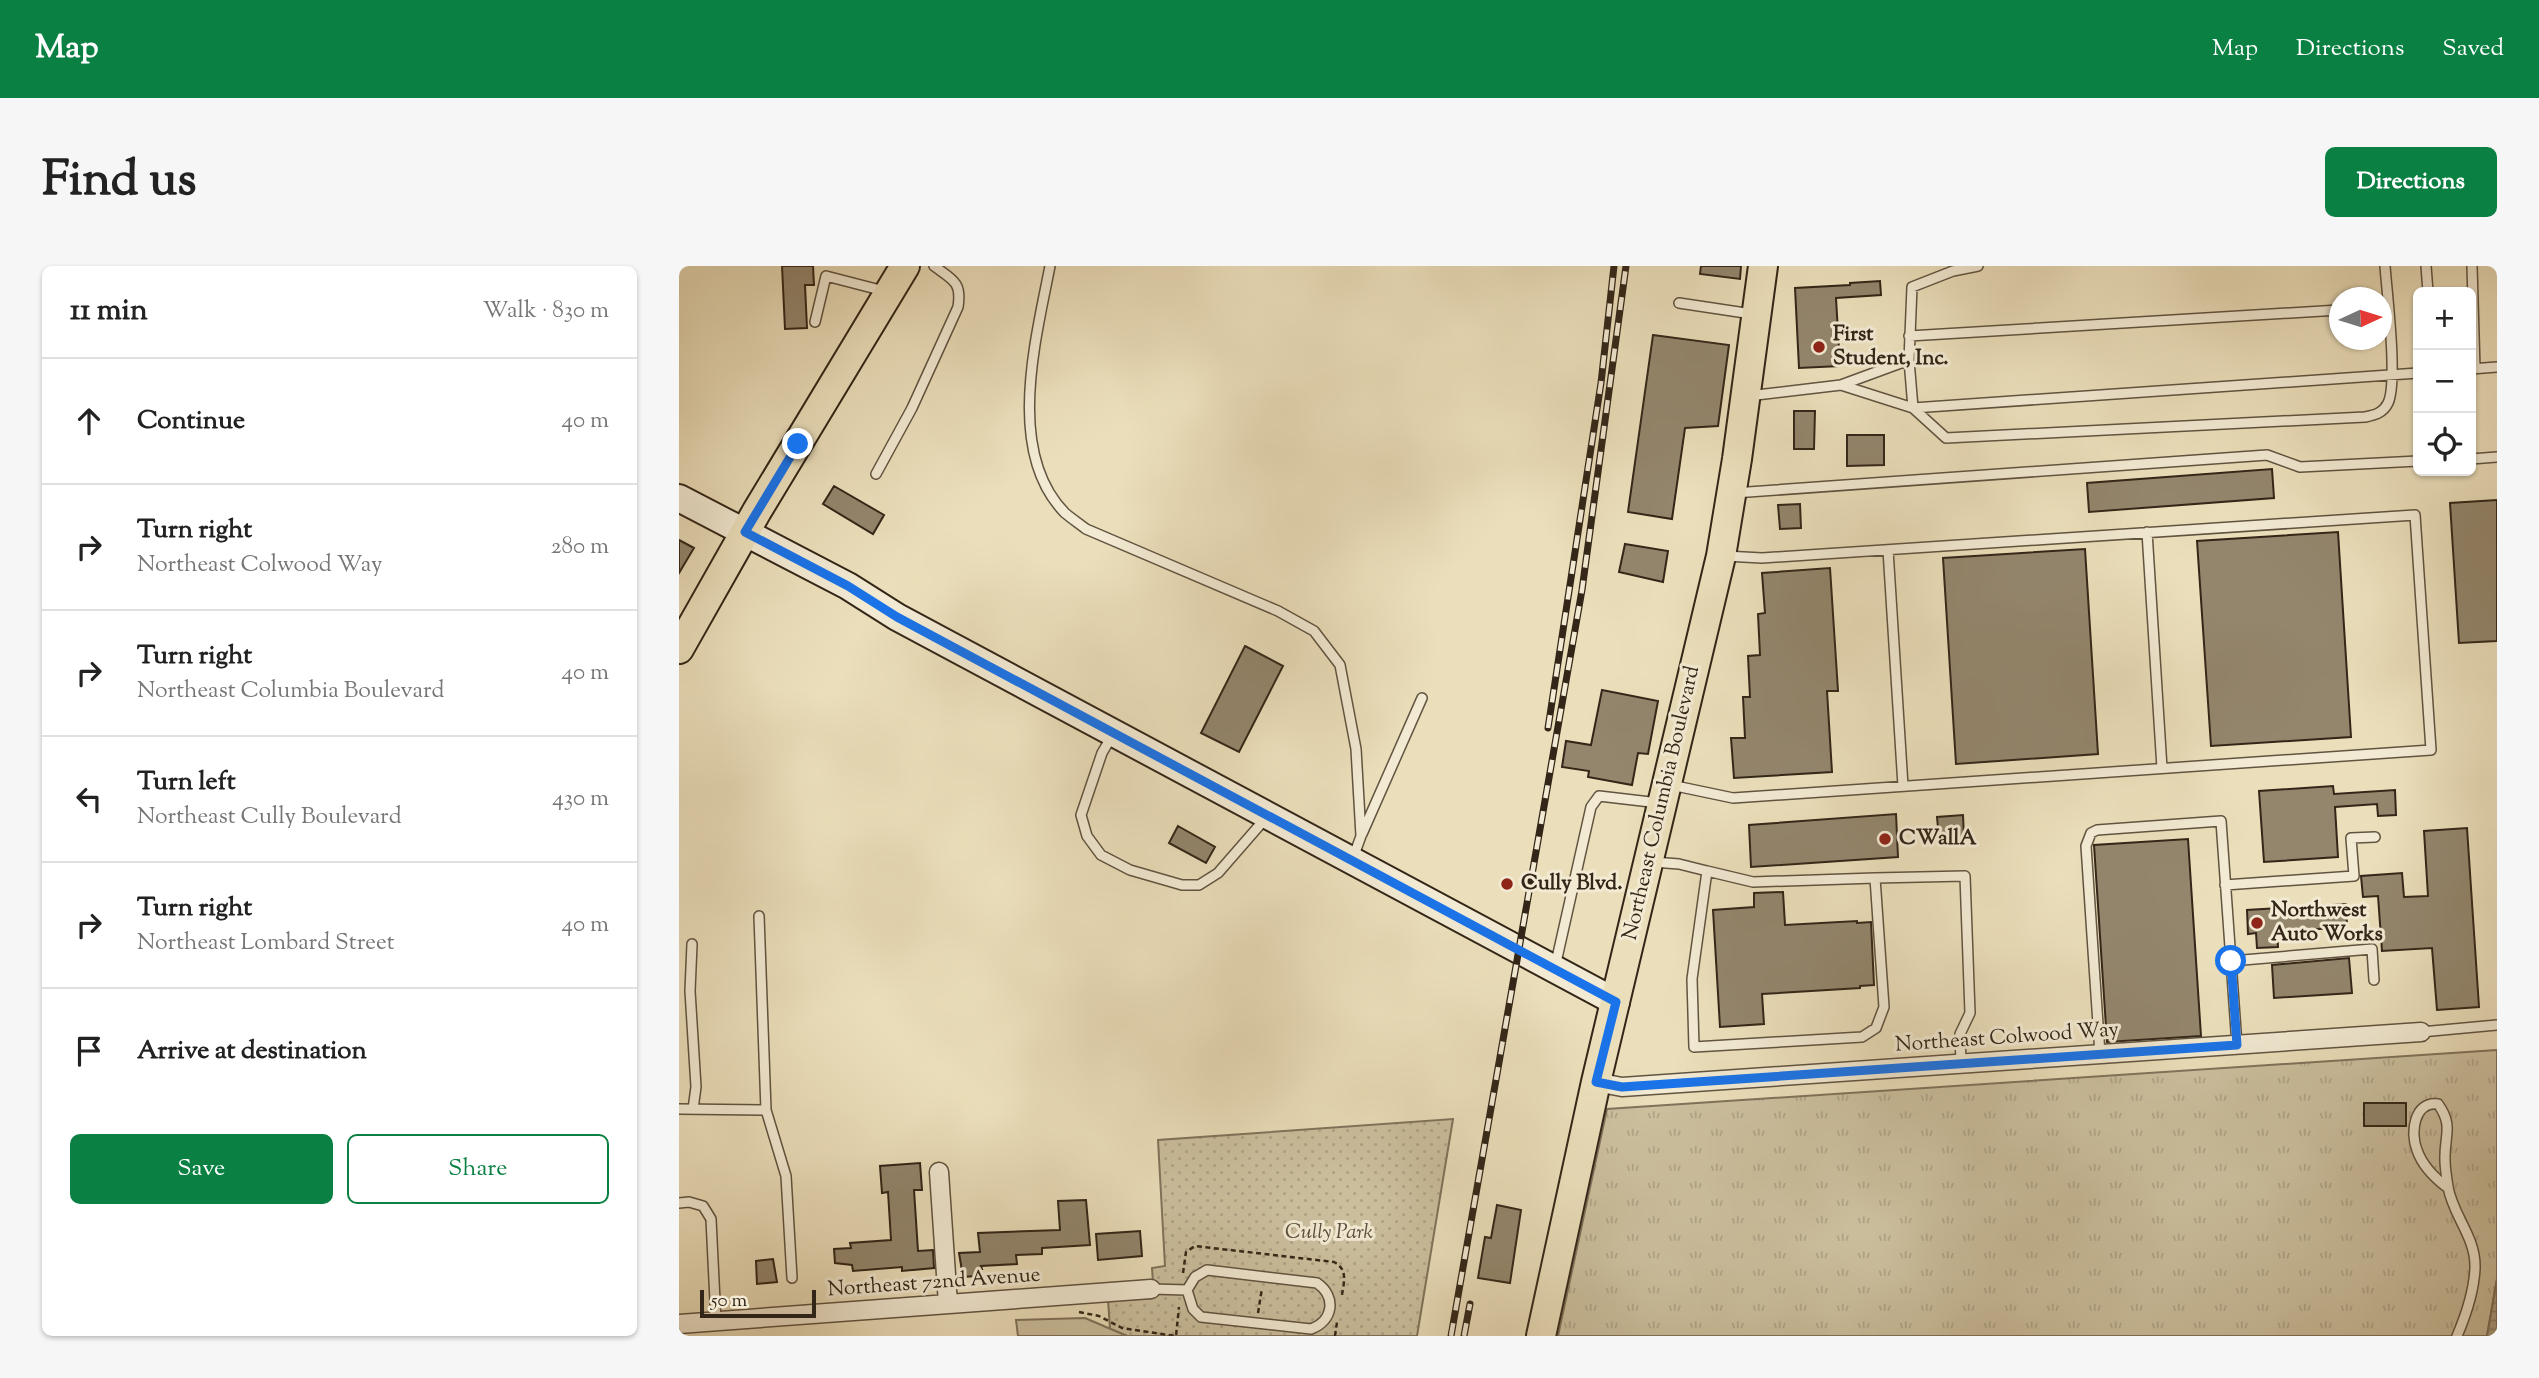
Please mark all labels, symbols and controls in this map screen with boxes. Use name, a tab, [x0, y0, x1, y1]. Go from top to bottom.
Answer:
text: Map	[35, 25, 99, 73]
text: Map	[2212, 32, 2258, 66]
text: Directions	[2296, 32, 2404, 66]
text: Saved	[2442, 32, 2504, 66]
text: Find us	[42, 147, 196, 217]
button: Directions	[2325, 147, 2497, 217]
north arrow	[2329, 287, 2392, 350]
map controls	[2413, 287, 2476, 476]
button: +	[2413, 287, 2476, 350]
text: 11 min	[70, 290, 148, 333]
text: Walk · 830 m	[483, 295, 609, 328]
place label: First Student, Inc.	[1833, 320, 1949, 374]
marker: First Student, Inc.	[1811, 339, 1827, 355]
button: −	[2413, 350, 2476, 413]
icon: ahead	[70, 402, 108, 440]
text: Continue	[137, 403, 245, 440]
text: 40 m	[562, 405, 609, 438]
button: locate	[2413, 413, 2476, 476]
route end	[782, 428, 813, 459]
text: Turn right	[137, 512, 252, 549]
icon: right	[70, 528, 108, 566]
text: 280 m	[551, 531, 609, 564]
text: Northeast Colwood Way	[137, 549, 383, 582]
text: Turn right	[137, 638, 252, 675]
icon: right	[70, 654, 108, 692]
text: 40 m	[562, 657, 609, 690]
street label: Northeast Columbia Boulevard	[1616, 663, 1708, 943]
text: Northeast Columbia Boulevard	[137, 675, 445, 708]
text: Turn left	[137, 764, 236, 801]
icon: left	[70, 780, 108, 818]
text: 430 m	[552, 783, 609, 816]
text: Northeast Cully Boulevard	[137, 801, 402, 834]
place label: CWallA	[1899, 824, 1977, 854]
marker: CWallA	[1877, 831, 1893, 847]
place label: Cully Blvd.	[1521, 869, 1622, 899]
marker: Cully Blvd.	[1499, 876, 1515, 892]
text: Turn right	[137, 890, 252, 927]
place label: Northwest Auto Works	[2271, 896, 2383, 950]
icon: right	[70, 906, 108, 944]
text: 40 m	[562, 909, 609, 942]
marker: Northwest Auto Works	[2249, 915, 2265, 931]
text: Northeast Lombard Street	[137, 927, 395, 960]
route start	[2215, 945, 2246, 976]
street label: Northeast Colwood Way	[1894, 1015, 2120, 1061]
icon: arrive	[70, 1032, 108, 1070]
text: Arrive at destination	[137, 1033, 367, 1070]
button: Save	[70, 1134, 333, 1204]
button: Share	[347, 1134, 609, 1204]
park label: Cully Park	[1285, 1218, 1374, 1248]
street label: Northeast 72nd Avenue	[827, 1261, 1041, 1305]
scale bar	[700, 1287, 815, 1319]
text: 50 m	[711, 1288, 747, 1315]

